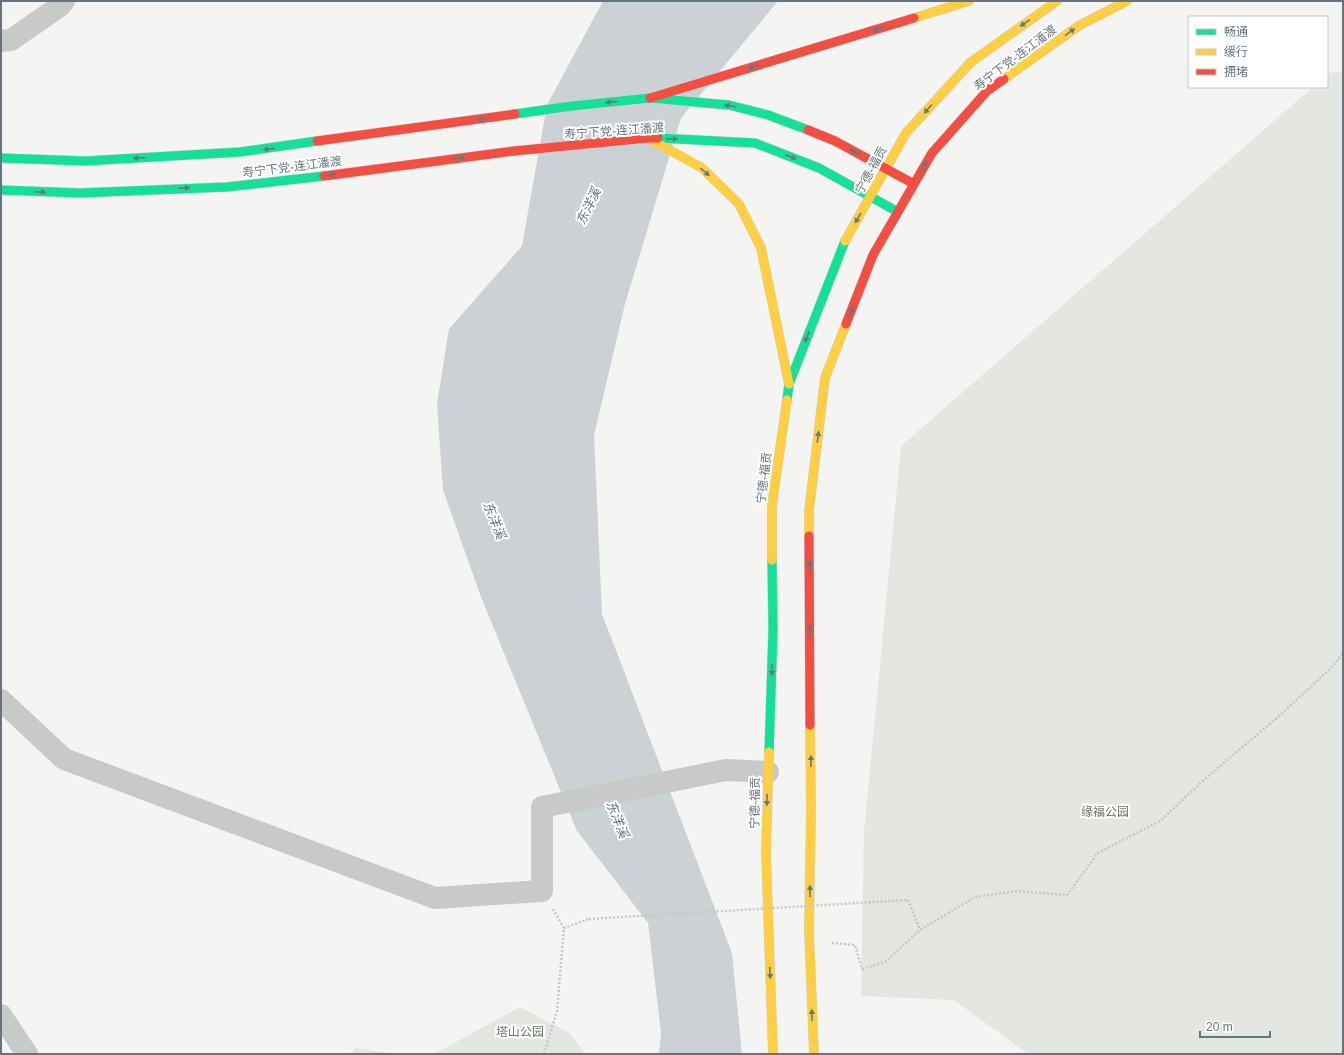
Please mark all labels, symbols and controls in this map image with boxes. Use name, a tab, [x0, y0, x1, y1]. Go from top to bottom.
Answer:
legend	[1188, 16, 1328, 88]
one-way arrow	[1020, 19, 1030, 27]
street label: 寿宁下党-连江潘渡	[971, 22, 1059, 94]
text: 畅通	[1224, 25, 1248, 39]
one-way arrow	[872, 26, 884, 32]
one-way arrow	[1065, 28, 1075, 36]
text: 缓行	[1224, 45, 1248, 59]
one-way arrow	[747, 64, 759, 70]
text: 拥堵	[1224, 65, 1248, 79]
one-way arrow	[605, 99, 617, 105]
one-way arrow	[724, 103, 736, 109]
one-way arrow	[923, 104, 933, 114]
one-way arrow	[476, 116, 489, 122]
street label: 寿宁下党-连江潘渡	[564, 121, 664, 141]
one-way arrow	[666, 136, 679, 142]
street label: 宁德-福贡	[852, 144, 890, 196]
one-way arrow	[263, 145, 275, 152]
one-way arrow	[849, 148, 861, 155]
street label: 寿宁下党-连江潘渡	[242, 154, 342, 180]
one-way arrow	[132, 155, 145, 161]
one-way arrow	[453, 155, 465, 161]
one-way arrow	[786, 155, 798, 161]
one-way arrow	[921, 160, 928, 172]
one-way arrow	[700, 167, 710, 176]
one-way arrow	[324, 172, 337, 178]
water label: 东洋溪	[573, 184, 605, 227]
one-way arrow	[178, 185, 190, 192]
one-way arrow	[34, 188, 46, 195]
one-way arrow	[854, 212, 861, 224]
one-way arrow	[848, 306, 854, 318]
one-way arrow	[804, 332, 810, 344]
one-way arrow	[814, 431, 821, 443]
street label: 宁德-福贡	[754, 451, 774, 505]
water label: 东洋溪	[480, 499, 510, 543]
one-way arrow	[806, 560, 813, 572]
one-way arrow	[807, 624, 813, 637]
one-way arrow	[768, 664, 775, 676]
one-way arrow	[808, 754, 814, 767]
street label: 宁德-福贡	[748, 777, 762, 829]
one-way arrow	[764, 794, 770, 807]
water label: 东洋溪	[603, 798, 633, 842]
park label: 缘福公园	[1081, 805, 1129, 819]
one-way arrow	[807, 884, 813, 897]
one-way arrow	[767, 967, 773, 980]
one-way arrow	[809, 1009, 816, 1021]
scale bar	[1200, 1013, 1270, 1039]
text: 20 m	[1206, 1020, 1233, 1034]
park label: 塔山公园	[496, 1025, 544, 1039]

